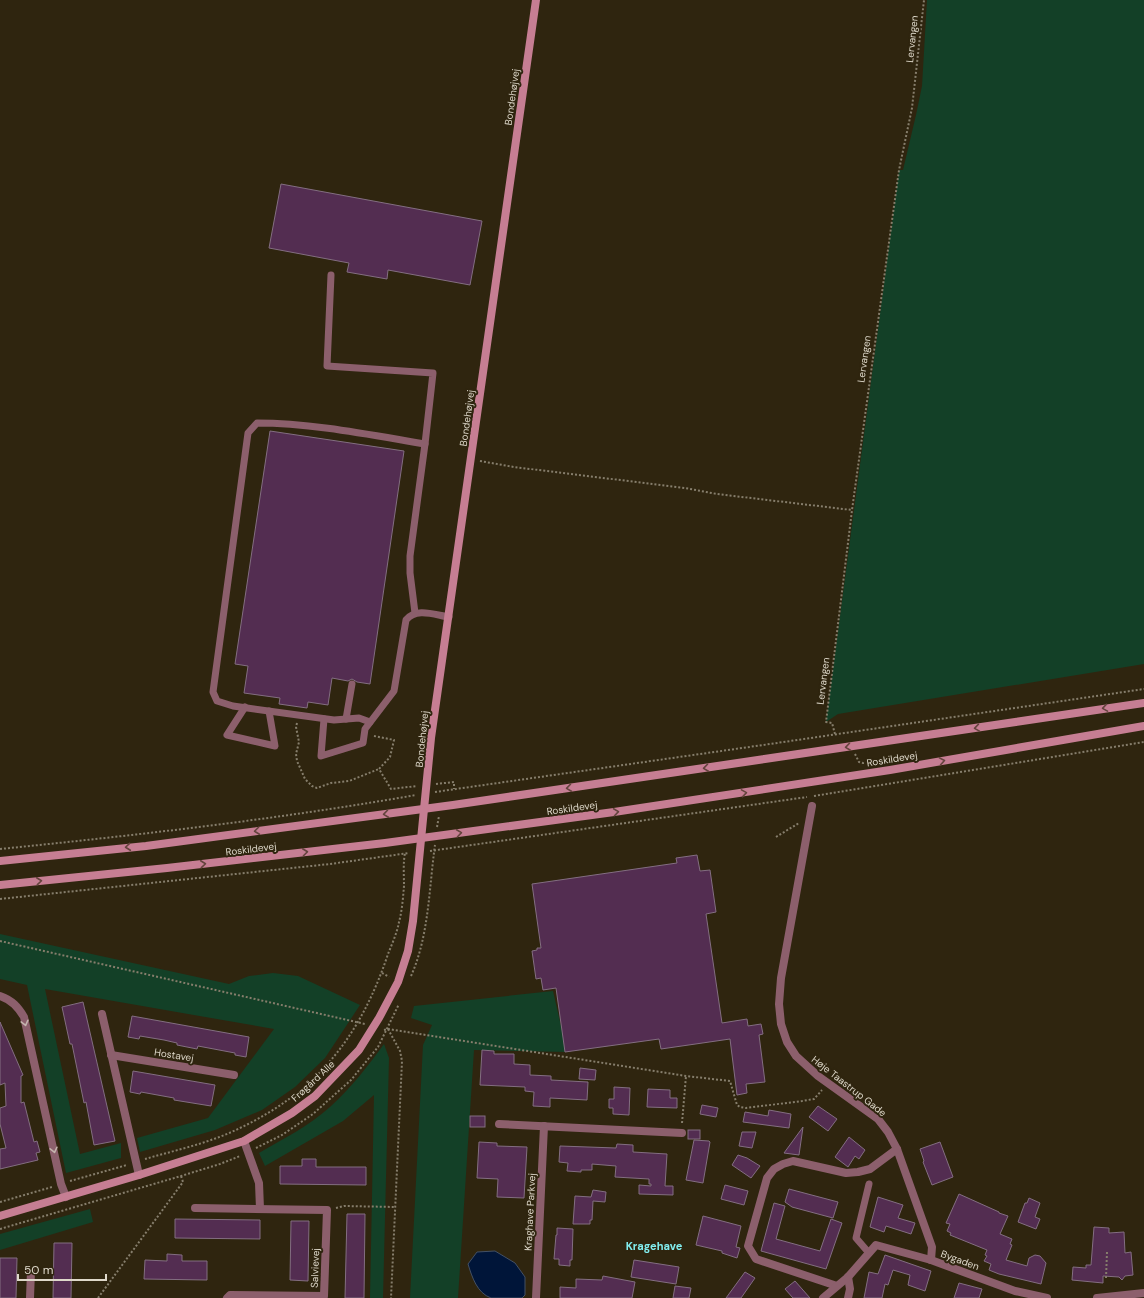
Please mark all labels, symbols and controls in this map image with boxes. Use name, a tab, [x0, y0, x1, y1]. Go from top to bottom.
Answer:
street label: Lervangen	[903, 14, 921, 63]
street label: Bondehøjvej	[502, 68, 522, 126]
street label: Lervangen	[854, 334, 874, 383]
street label: Bondehøjvej	[457, 389, 477, 447]
street label: Lervangen	[814, 656, 832, 705]
one-way arrow	[1102, 703, 1109, 712]
street label: Bondehøjvej	[413, 710, 431, 768]
one-way arrow	[974, 723, 980, 732]
one-way arrow	[845, 742, 851, 751]
street label: Roskildevej	[866, 749, 918, 769]
one-way arrow	[939, 757, 945, 766]
one-way arrow	[703, 763, 709, 772]
one-way arrow	[566, 783, 572, 792]
one-way arrow	[741, 789, 747, 797]
street label: Roskildevej	[546, 798, 598, 818]
one-way arrow	[613, 808, 619, 817]
one-way arrow	[383, 809, 389, 818]
one-way arrow	[254, 826, 260, 835]
one-way arrow	[456, 829, 462, 838]
street label: Roskildevej	[225, 839, 277, 859]
one-way arrow	[125, 843, 131, 852]
one-way arrow	[302, 848, 308, 857]
one-way arrow	[200, 860, 206, 869]
one-way arrow	[36, 877, 42, 886]
one-way arrow	[20, 1019, 29, 1026]
street label: Hostavej	[153, 1045, 195, 1065]
street label: Høje Taastrup Gade	[809, 1053, 889, 1119]
street label: Frøgård Alle	[288, 1057, 338, 1105]
one-way arrow	[49, 1147, 57, 1153]
street label: Kraghave Parkvej	[521, 1173, 539, 1251]
district label: Kragehave	[626, 1239, 683, 1253]
street label: Bygaden	[939, 1247, 981, 1273]
street label: Salvievej	[308, 1248, 322, 1288]
scale bar	[18, 1256, 106, 1282]
text: 50 m	[24, 1262, 53, 1278]

